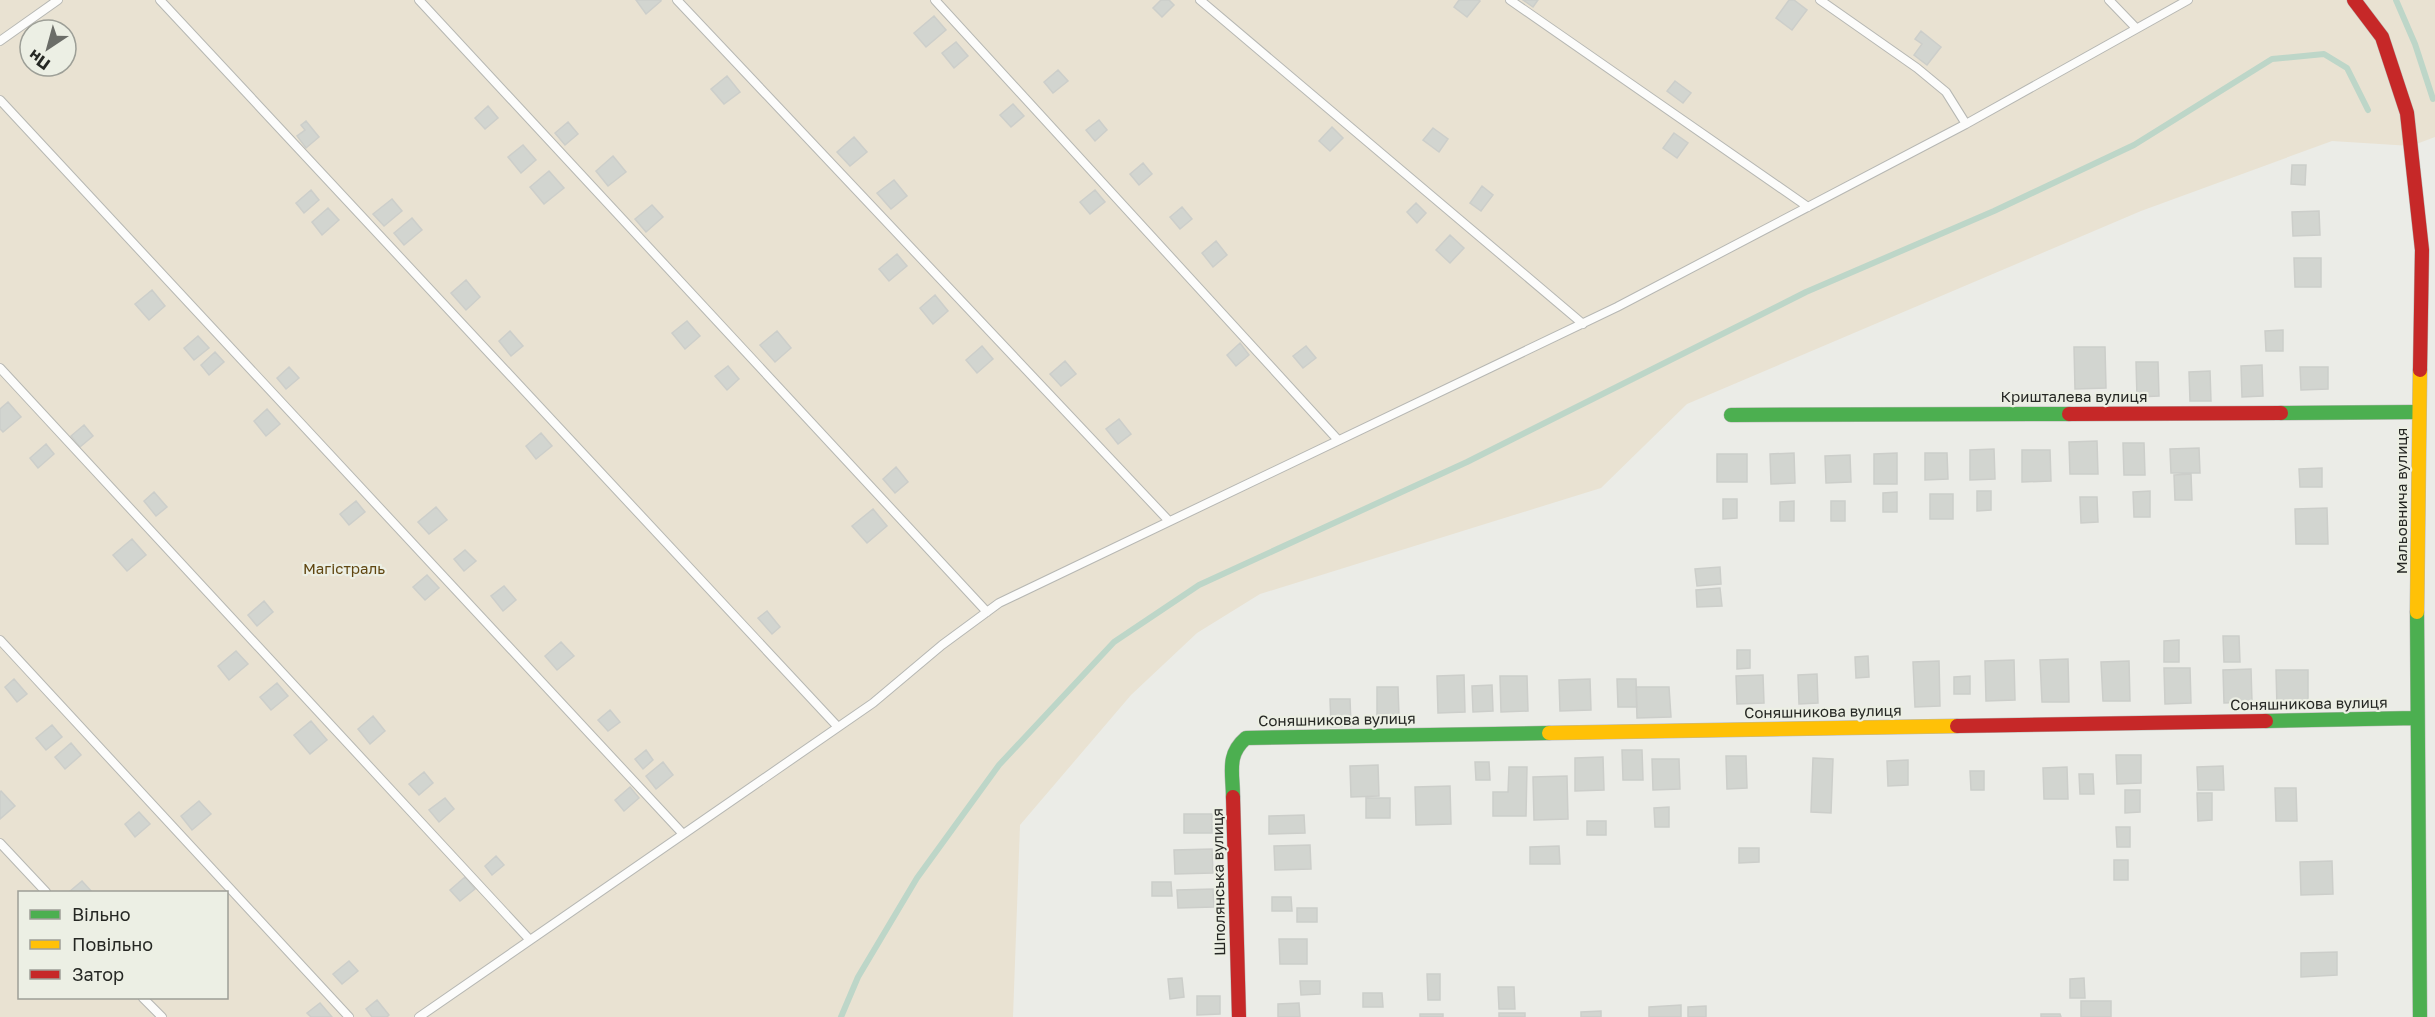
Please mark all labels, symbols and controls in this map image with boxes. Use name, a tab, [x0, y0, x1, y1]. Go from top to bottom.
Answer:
north arrow	[18, 18, 78, 78]
text: Пн	[25, 46, 54, 75]
street label: Кришталева вулиця	[2001, 387, 2147, 405]
street label: Мальовнича вулиця	[2392, 428, 2410, 574]
park label: Магістраль	[303, 559, 385, 577]
street label: Соняшникова вулиця	[2230, 693, 2388, 713]
street label: Соняшникова вулиця	[1744, 701, 1902, 721]
street label: Соняшникова вулиця	[1258, 709, 1416, 729]
street label: Шполянська вулиця	[1208, 808, 1228, 956]
legend	[18, 891, 228, 999]
text: Вільно	[72, 903, 131, 925]
text: Повільно	[72, 933, 153, 955]
text: Затор	[72, 963, 124, 985]

